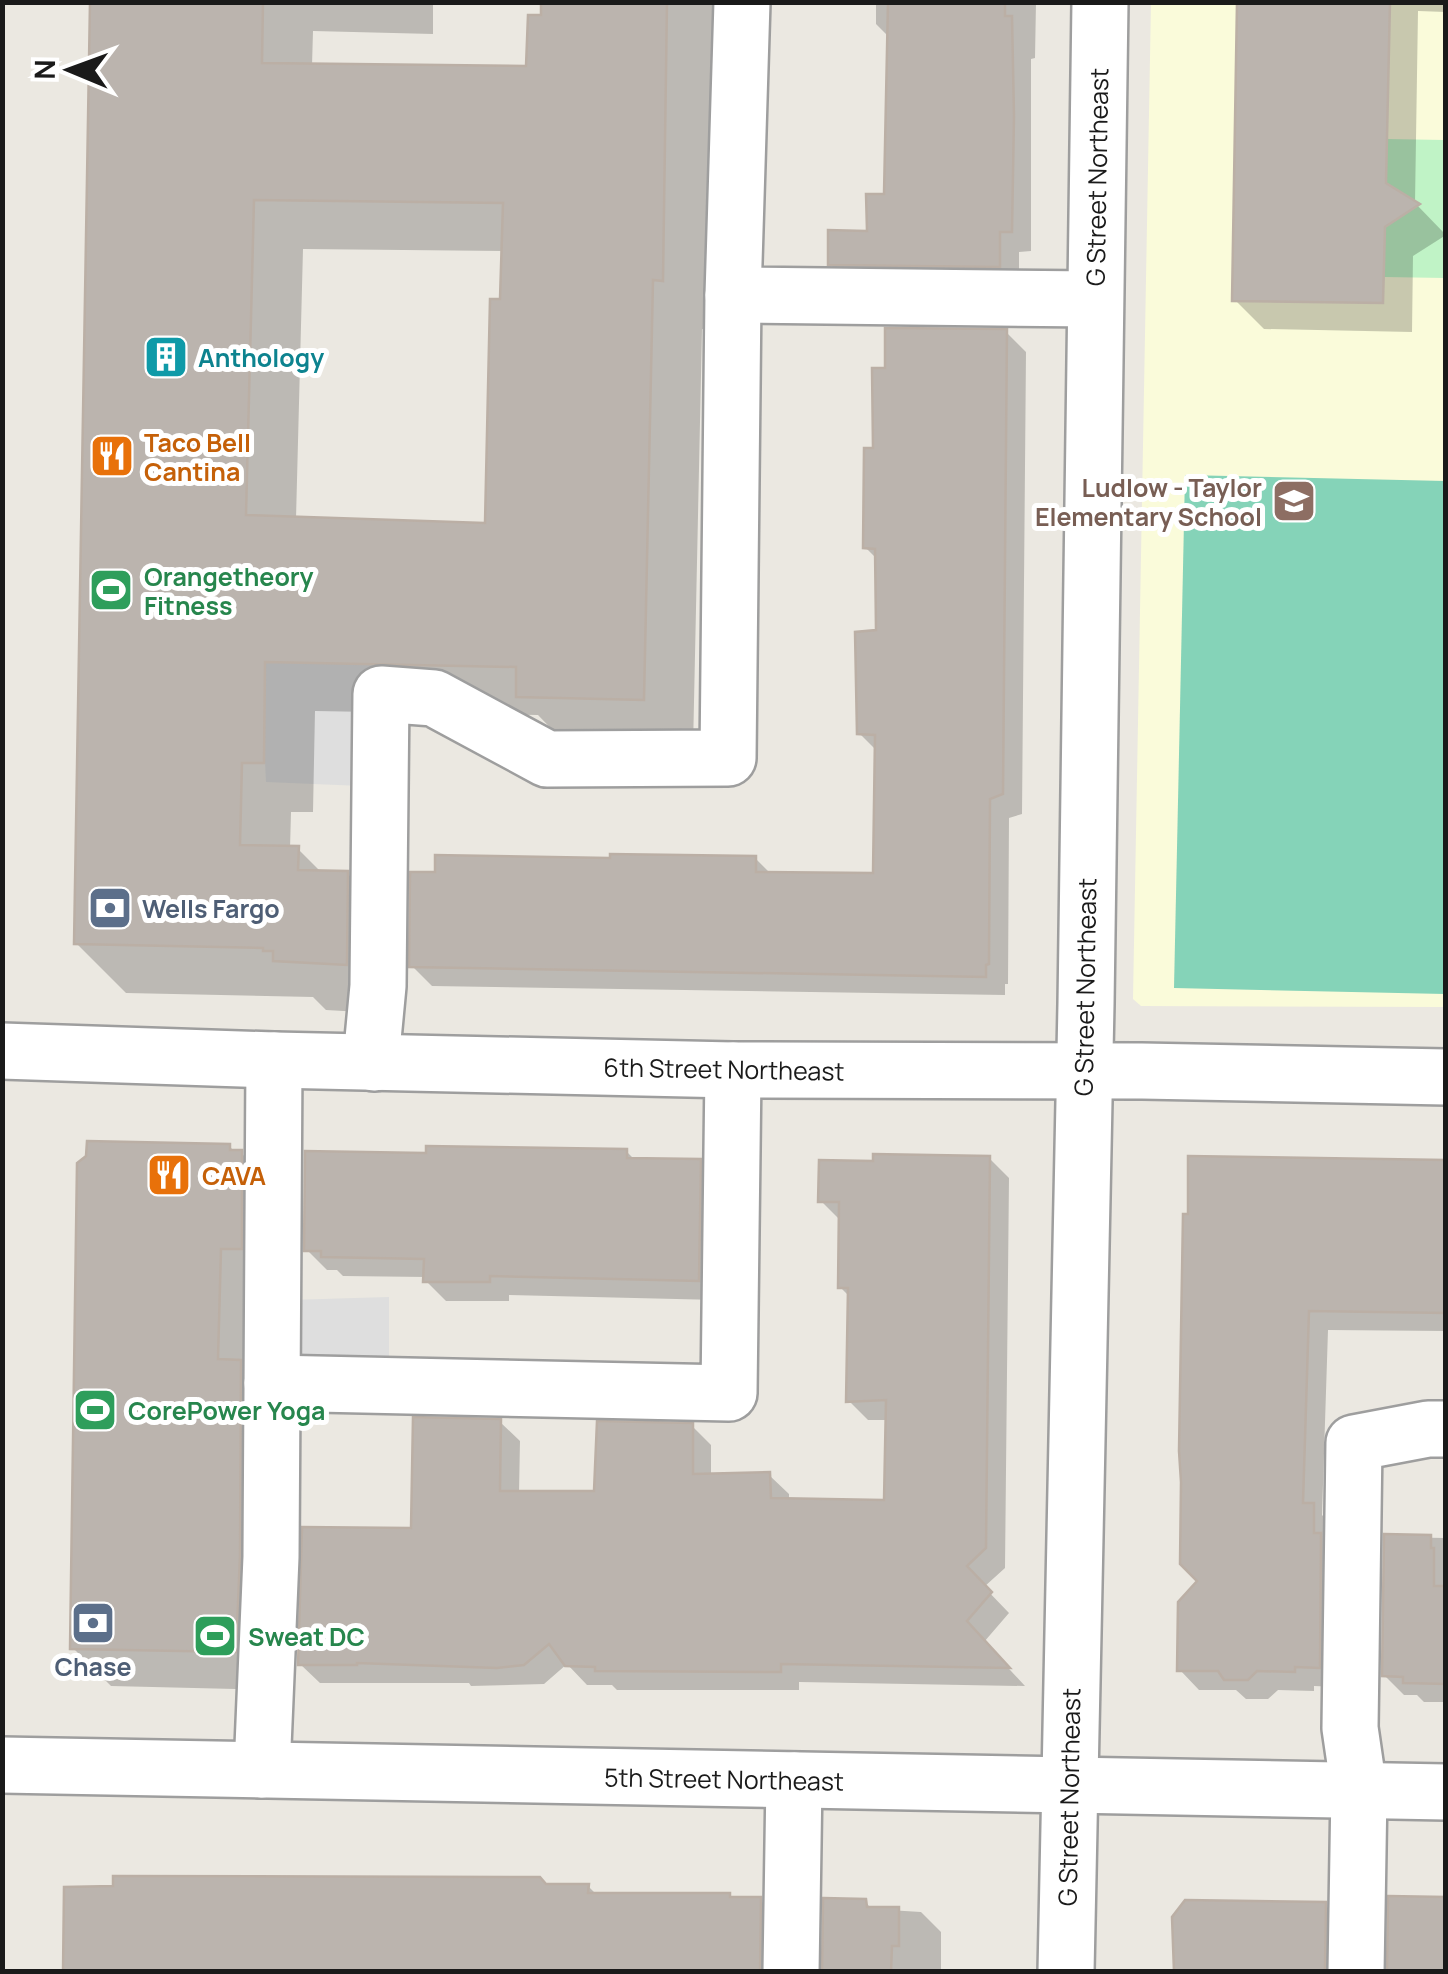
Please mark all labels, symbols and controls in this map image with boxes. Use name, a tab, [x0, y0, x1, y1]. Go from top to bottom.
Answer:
north arrow	[20, 20, 120, 120]
text: N	[25, 59, 63, 80]
street label: G Street Northeast	[1078, 68, 1116, 286]
building icon: Anthology	[143, 334, 189, 380]
place label: Anthology	[198, 340, 324, 375]
place label: Taco Bell Cantina	[144, 425, 251, 489]
restaurant icon: Taco Bell Cantina	[89, 433, 135, 479]
place label: Ludlow - Taylor Elementary School	[1035, 470, 1262, 534]
school or university icon: Ludlow - Taylor Elementary School	[1271, 478, 1317, 524]
place label: Orangetheory Fitness	[144, 559, 313, 623]
sports icon: Orangetheory Fitness	[88, 567, 134, 613]
street label: G Street Northeast	[1066, 878, 1104, 1096]
bank icon: Wells Fargo	[87, 885, 133, 931]
place label: Wells Fargo	[142, 891, 280, 926]
street label: 6th Street Northeast	[603, 1049, 845, 1089]
restaurant icon: CAVA	[146, 1152, 192, 1198]
place label: CAVA	[202, 1158, 266, 1193]
sports icon: CorePower Yoga	[72, 1387, 118, 1433]
place label: CorePower Yoga	[128, 1393, 326, 1428]
bank icon: Chase	[70, 1600, 116, 1646]
sports icon: Sweat DC	[192, 1613, 238, 1659]
place label: Sweat DC	[248, 1619, 365, 1654]
place label: Chase	[54, 1649, 132, 1684]
street label: G Street Northeast	[1050, 1688, 1088, 1906]
street label: 5th Street Northeast	[604, 1759, 844, 1799]

